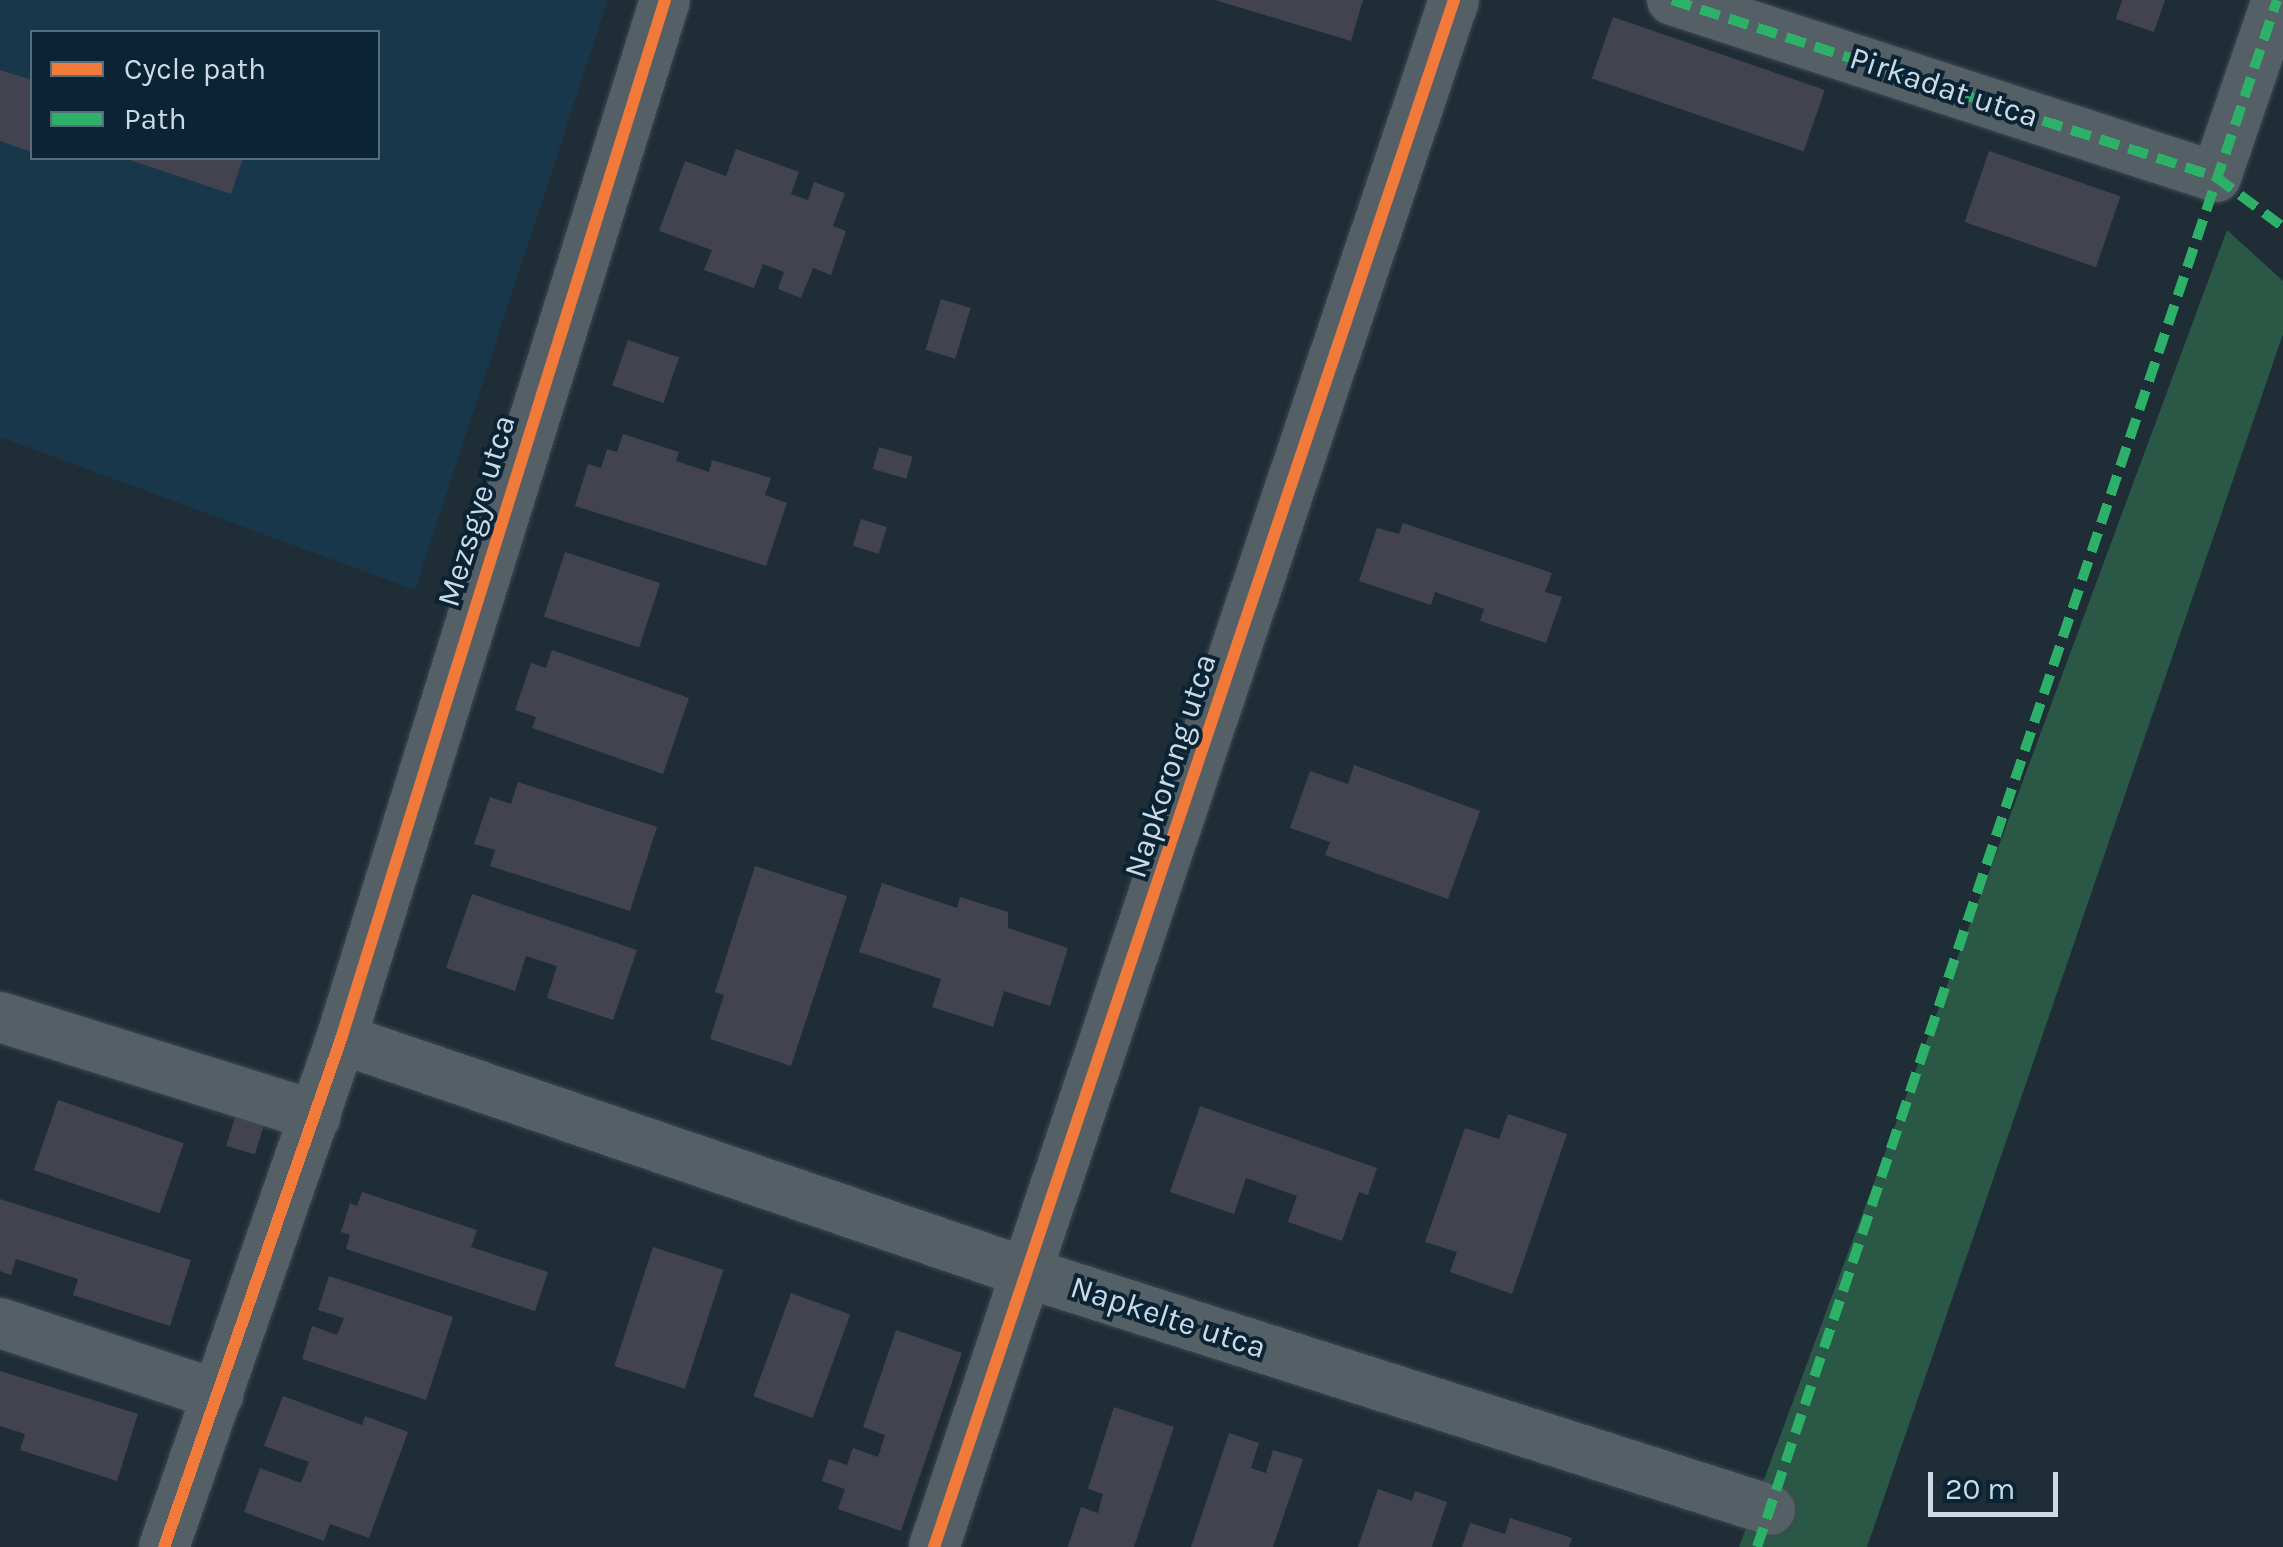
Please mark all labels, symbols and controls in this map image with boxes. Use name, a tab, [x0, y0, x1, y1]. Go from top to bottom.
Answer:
legend	[30, 30, 380, 160]
street label: Pirkadat utca	[1845, 39, 2043, 137]
text: Cycle path	[124, 51, 266, 87]
text: Path	[124, 101, 187, 137]
street label: Mezsgye utca	[430, 410, 524, 612]
street label: Napkorong utca	[1117, 649, 1225, 883]
street label: Napkelte utca	[1065, 1268, 1271, 1368]
scale bar	[1933, 1452, 2063, 1514]
text: 20 m	[1945, 1471, 2015, 1507]

